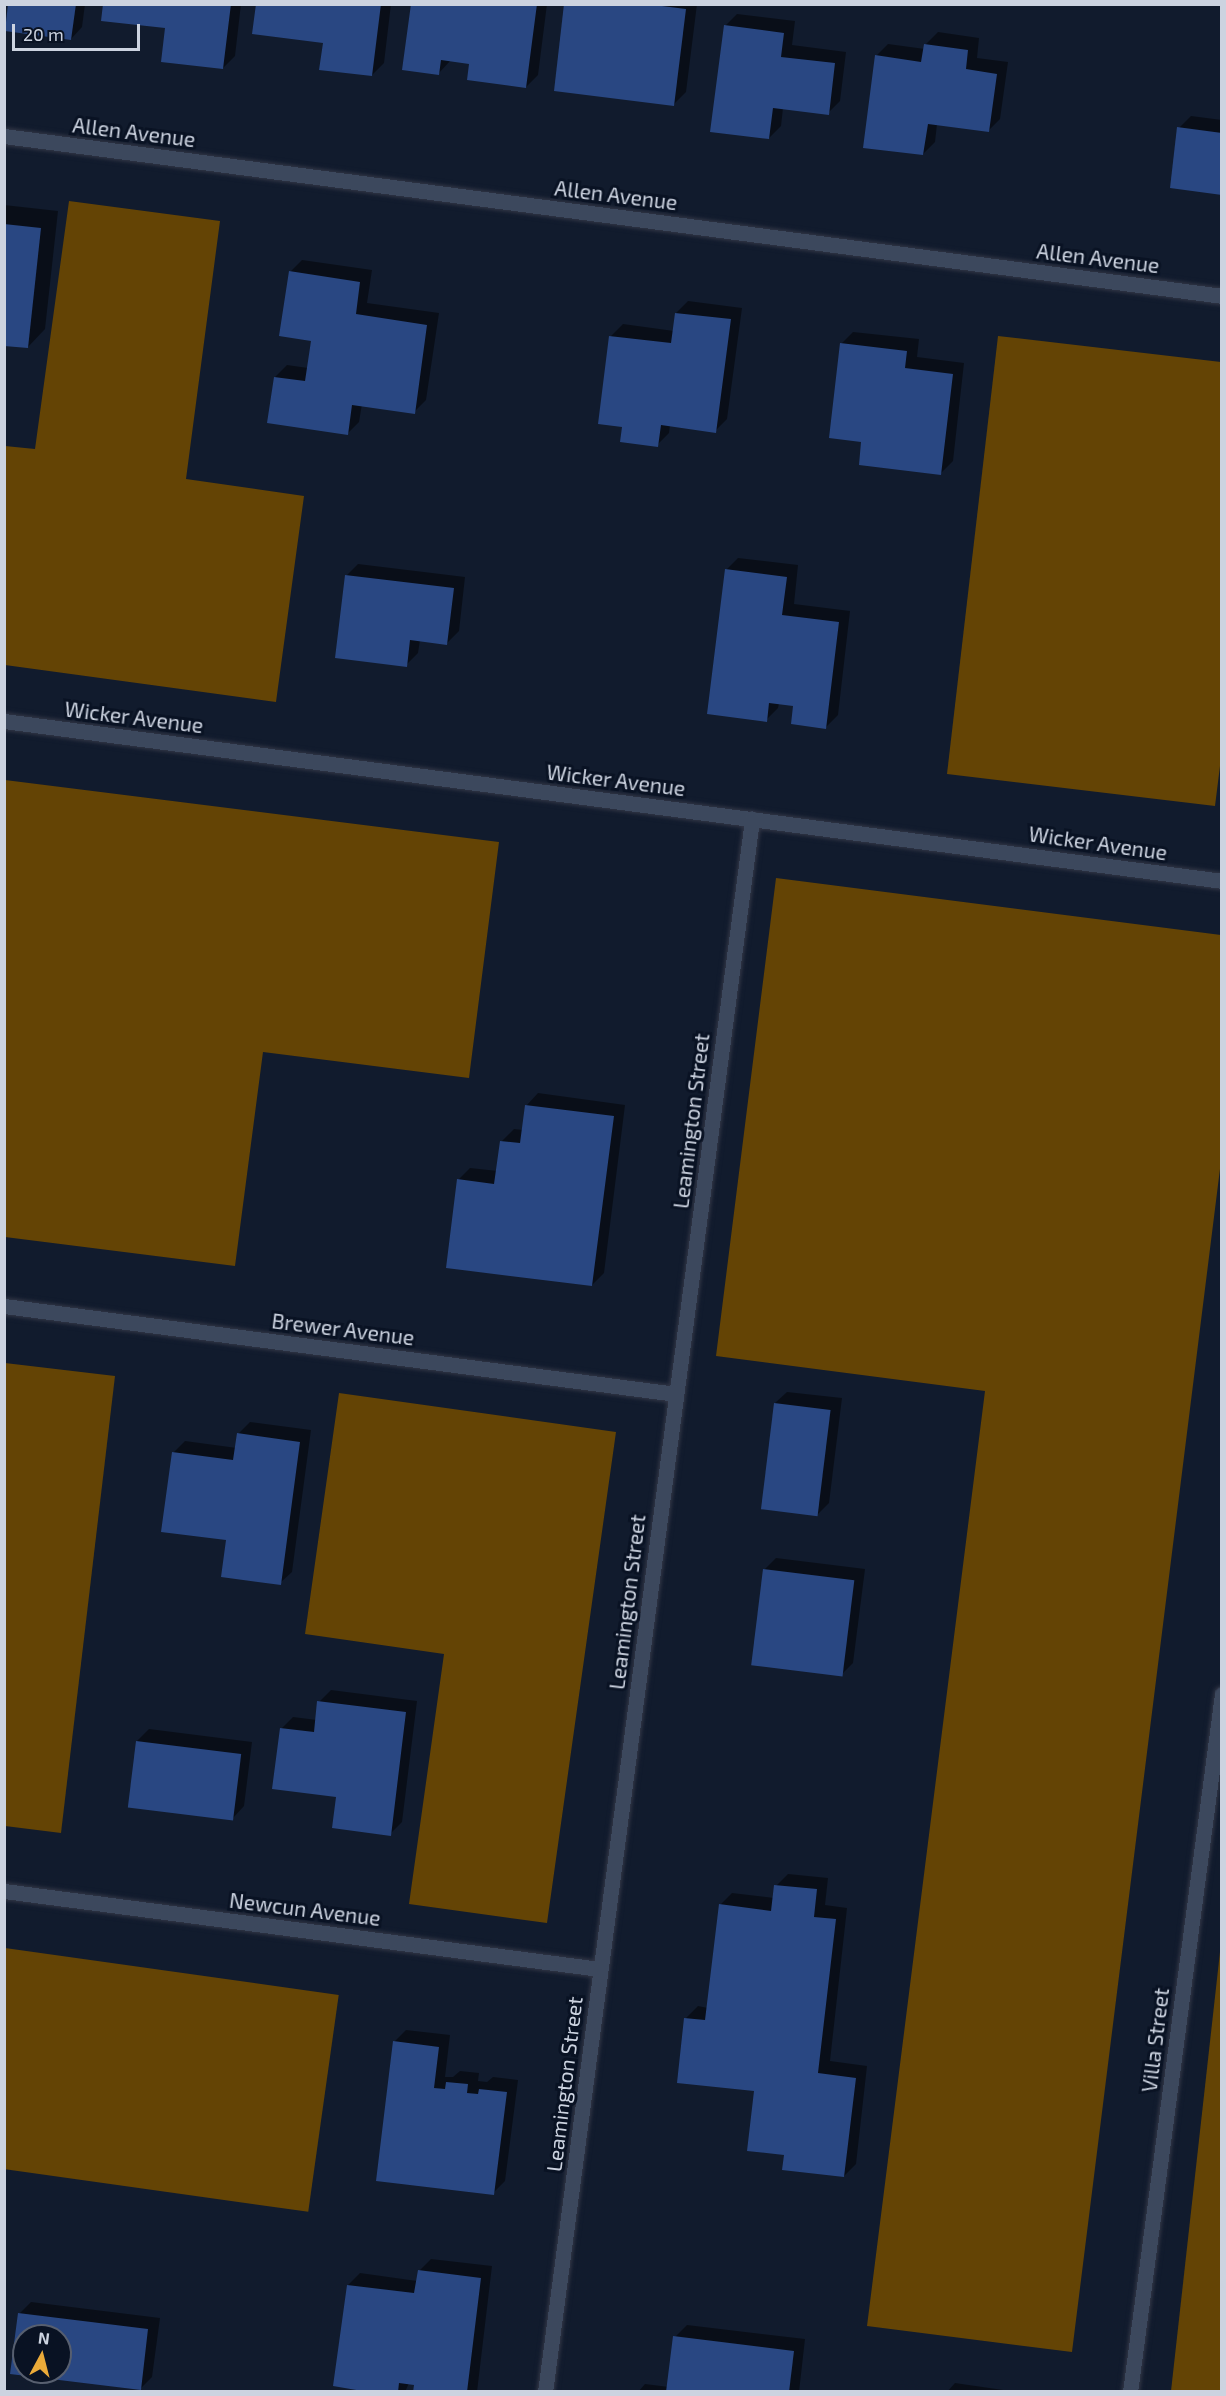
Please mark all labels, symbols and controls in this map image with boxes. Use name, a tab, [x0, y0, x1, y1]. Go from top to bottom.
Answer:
scale bar	[15, 12, 142, 50]
text: 20 m	[23, 23, 64, 45]
street label: Allen Avenue	[71, 112, 197, 152]
street label: Allen Avenue	[553, 175, 679, 215]
street label: Allen Avenue	[1035, 238, 1161, 278]
street label: Wicker Avenue	[63, 696, 205, 738]
street label: Wicker Avenue	[545, 759, 687, 801]
street label: Wicker Avenue	[1027, 821, 1169, 865]
street label: Leamington Street	[668, 1032, 714, 1210]
street label: Brewer Avenue	[270, 1308, 416, 1350]
street label: Leamington Street	[604, 1513, 650, 1691]
street label: Newcun Avenue	[228, 1887, 382, 1931]
street label: Villa Street	[1136, 1986, 1174, 2094]
street label: Leamington Street	[541, 1995, 587, 2173]
north arrow	[12, 2324, 72, 2384]
text: N	[37, 2327, 51, 2348]

